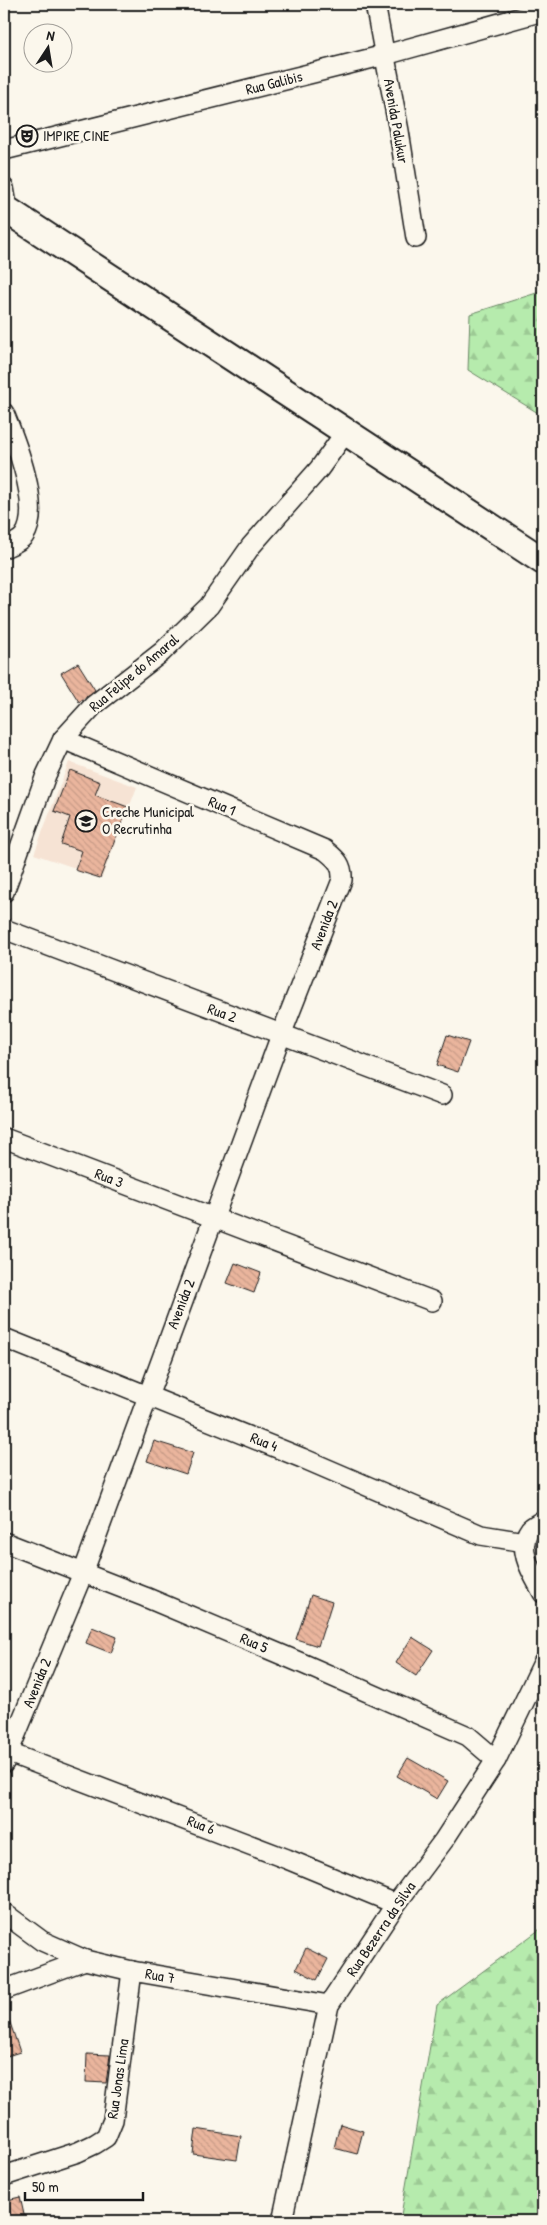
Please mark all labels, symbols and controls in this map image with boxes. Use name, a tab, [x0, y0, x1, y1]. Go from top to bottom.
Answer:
north arrow	[22, 22, 72, 72]
text: N	[45, 25, 57, 45]
street label: Rua Galibis	[243, 65, 305, 100]
street label: Avenida Palukur	[379, 77, 414, 165]
theatre icon: IMPIRE CINE	[15, 124, 39, 148]
place label: IMPIRE CINE	[43, 125, 110, 146]
street label: Rua Felipe do Amaral	[84, 629, 183, 716]
street label: Rua 1	[205, 790, 239, 821]
place label: Creche Municipal O Recrutinha	[102, 801, 194, 839]
school or university icon: Creche Municipal O Recrutinha	[74, 809, 98, 833]
street label: Avenida 2	[304, 897, 343, 953]
street label: Rua 2	[205, 998, 239, 1027]
street label: Rua 3	[92, 1163, 127, 1193]
street label: Avenida 2	[161, 1276, 200, 1332]
street label: Rua 4	[247, 1427, 281, 1457]
street label: Rua 5	[237, 1627, 272, 1658]
street label: Avenida 2	[17, 1655, 56, 1711]
street label: Rua 6	[184, 1810, 218, 1839]
street label: Rua Bezerra da Silva	[341, 1877, 420, 1980]
street label: Rua 7	[144, 1963, 176, 1988]
street label: Rua Jonas Lima	[101, 2037, 134, 2120]
scale bar	[25, 2170, 142, 2202]
text: 50 m	[32, 2176, 59, 2197]

